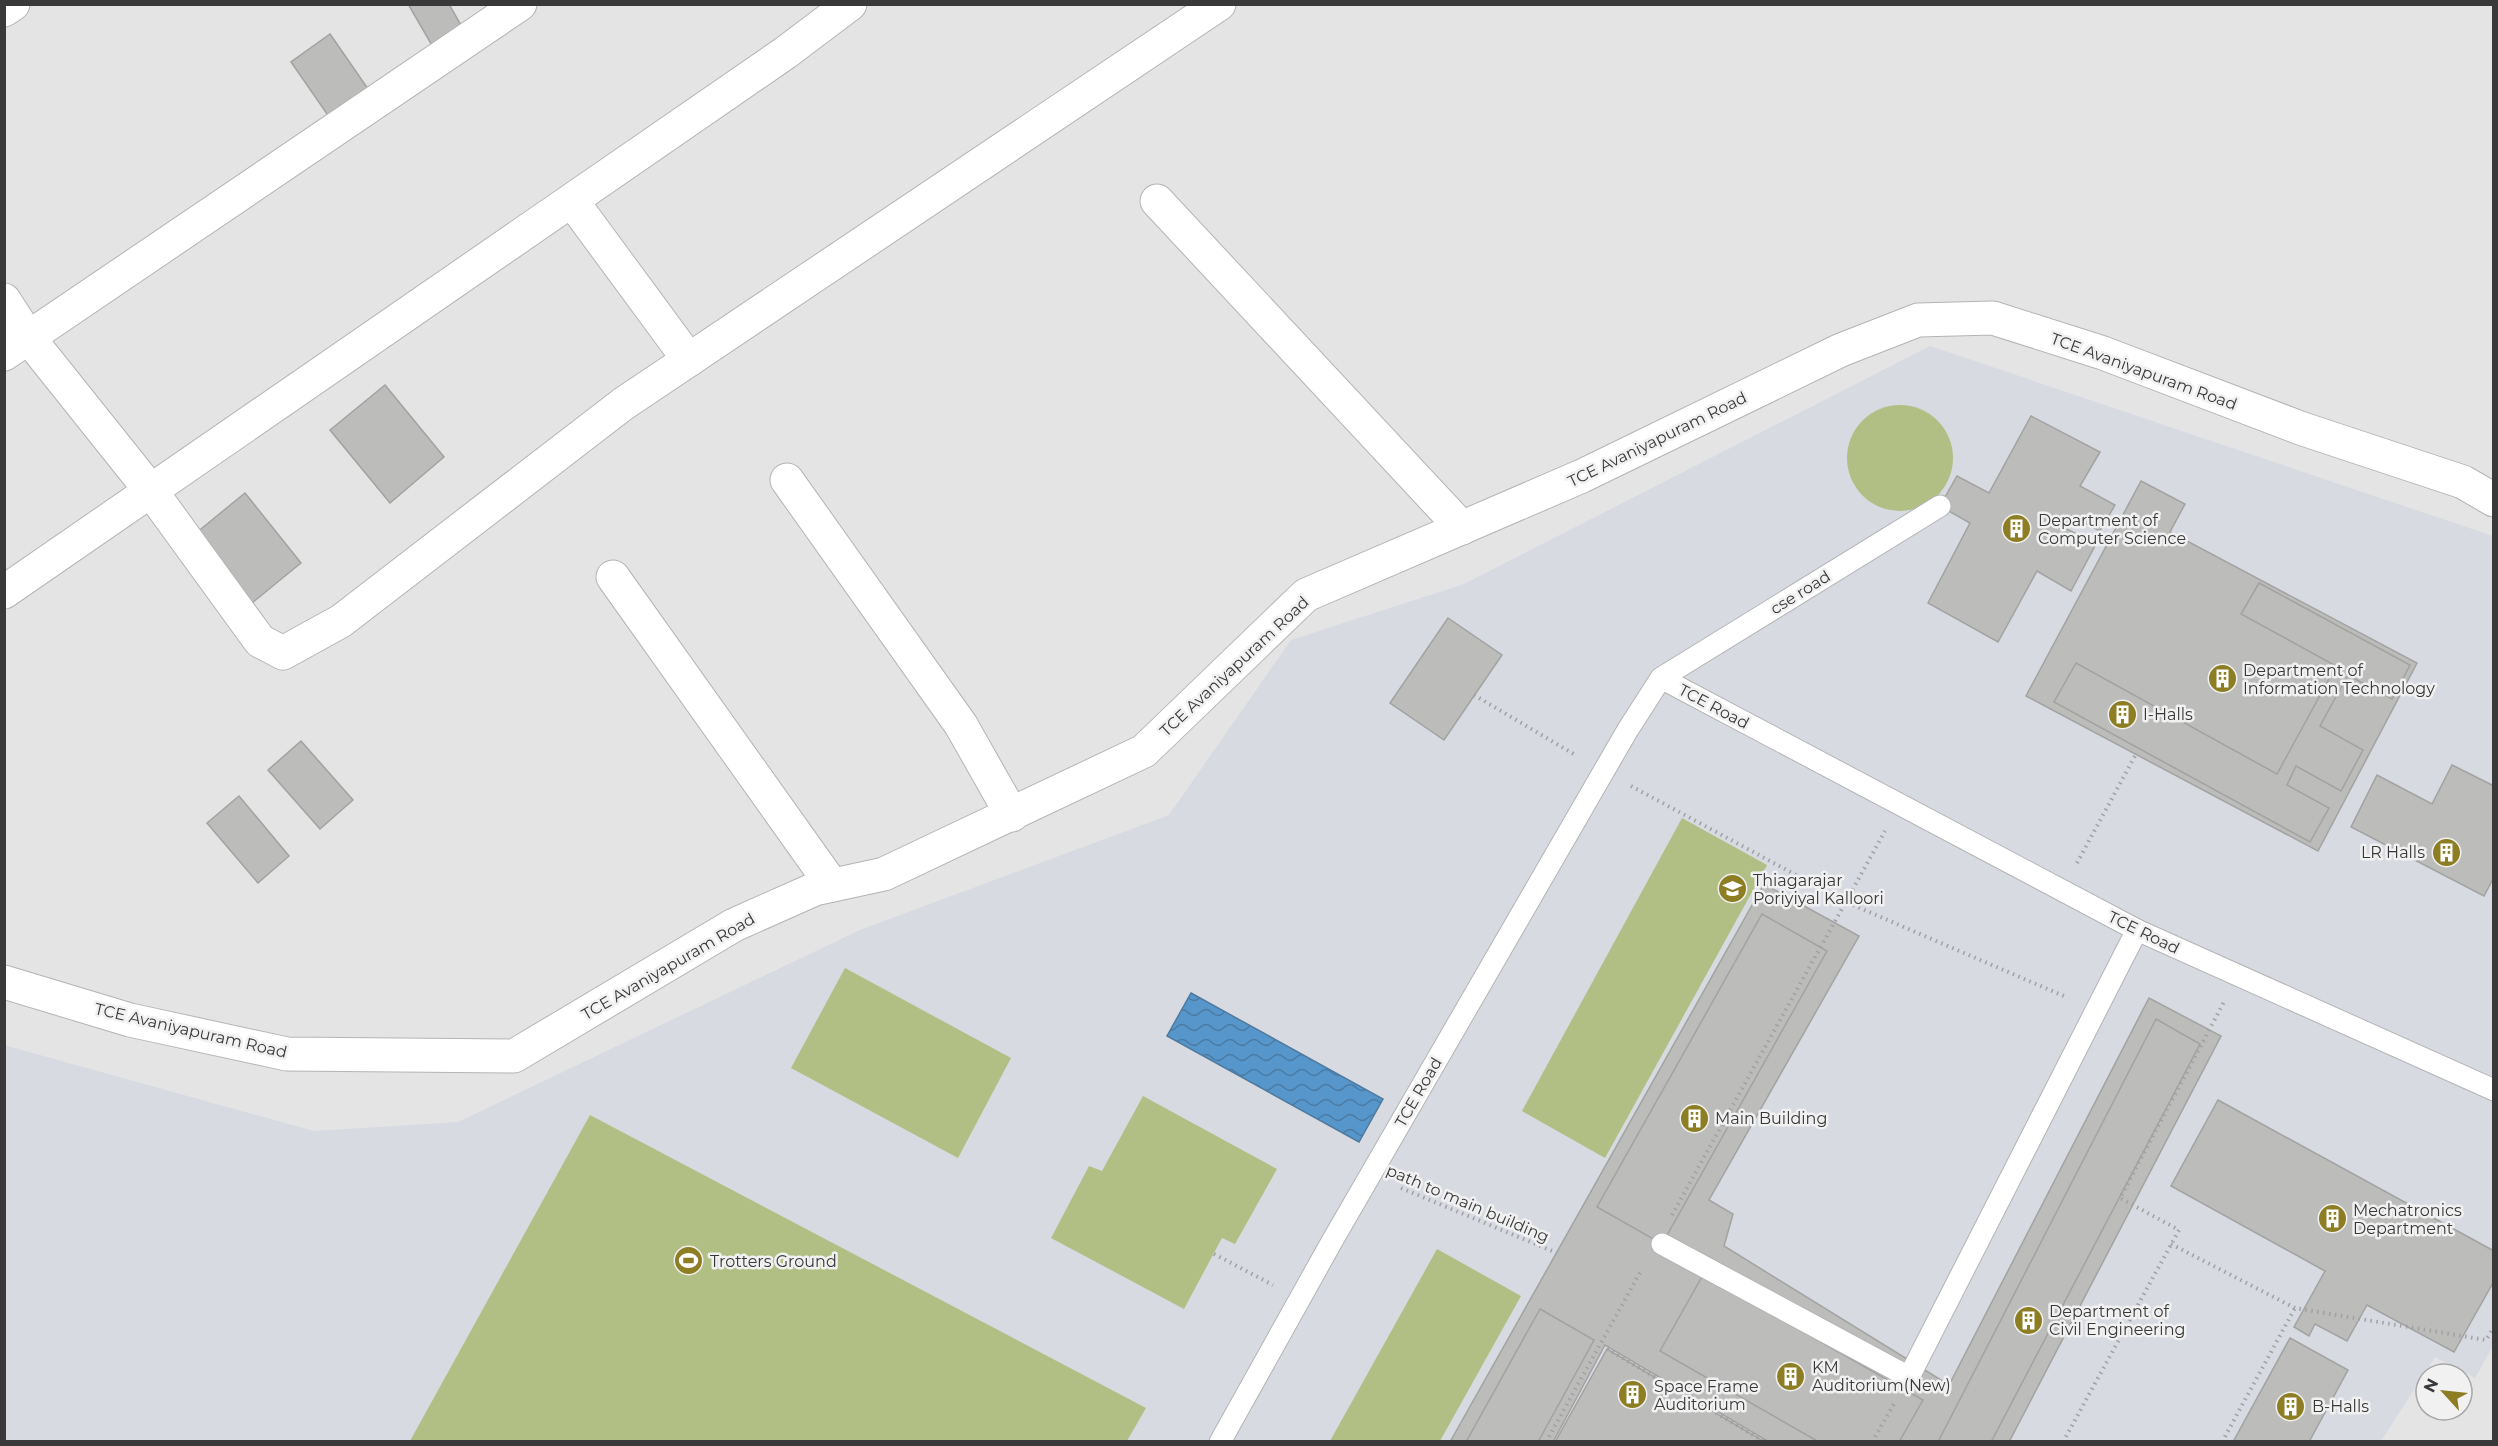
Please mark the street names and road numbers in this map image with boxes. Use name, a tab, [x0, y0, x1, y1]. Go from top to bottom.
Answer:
street label: TCE Avaniyapuram Road	[2048, 329, 2240, 414]
street label: TCE Avaniyapuram Road	[1565, 388, 1750, 491]
street label: cse road	[1767, 567, 1834, 618]
street label: TCE Avaniyapuram Road	[1156, 592, 1313, 740]
street label: TCE Road	[1675, 680, 1752, 733]
street label: TCE Road	[2105, 907, 2183, 958]
street label: TCE Avaniyapuram Road	[578, 909, 758, 1024]
street label: TCE Avaniyapuram Road	[93, 999, 289, 1062]
street label: TCE Road	[1391, 1054, 1446, 1130]
street label: path to main building	[1384, 1161, 1552, 1246]

